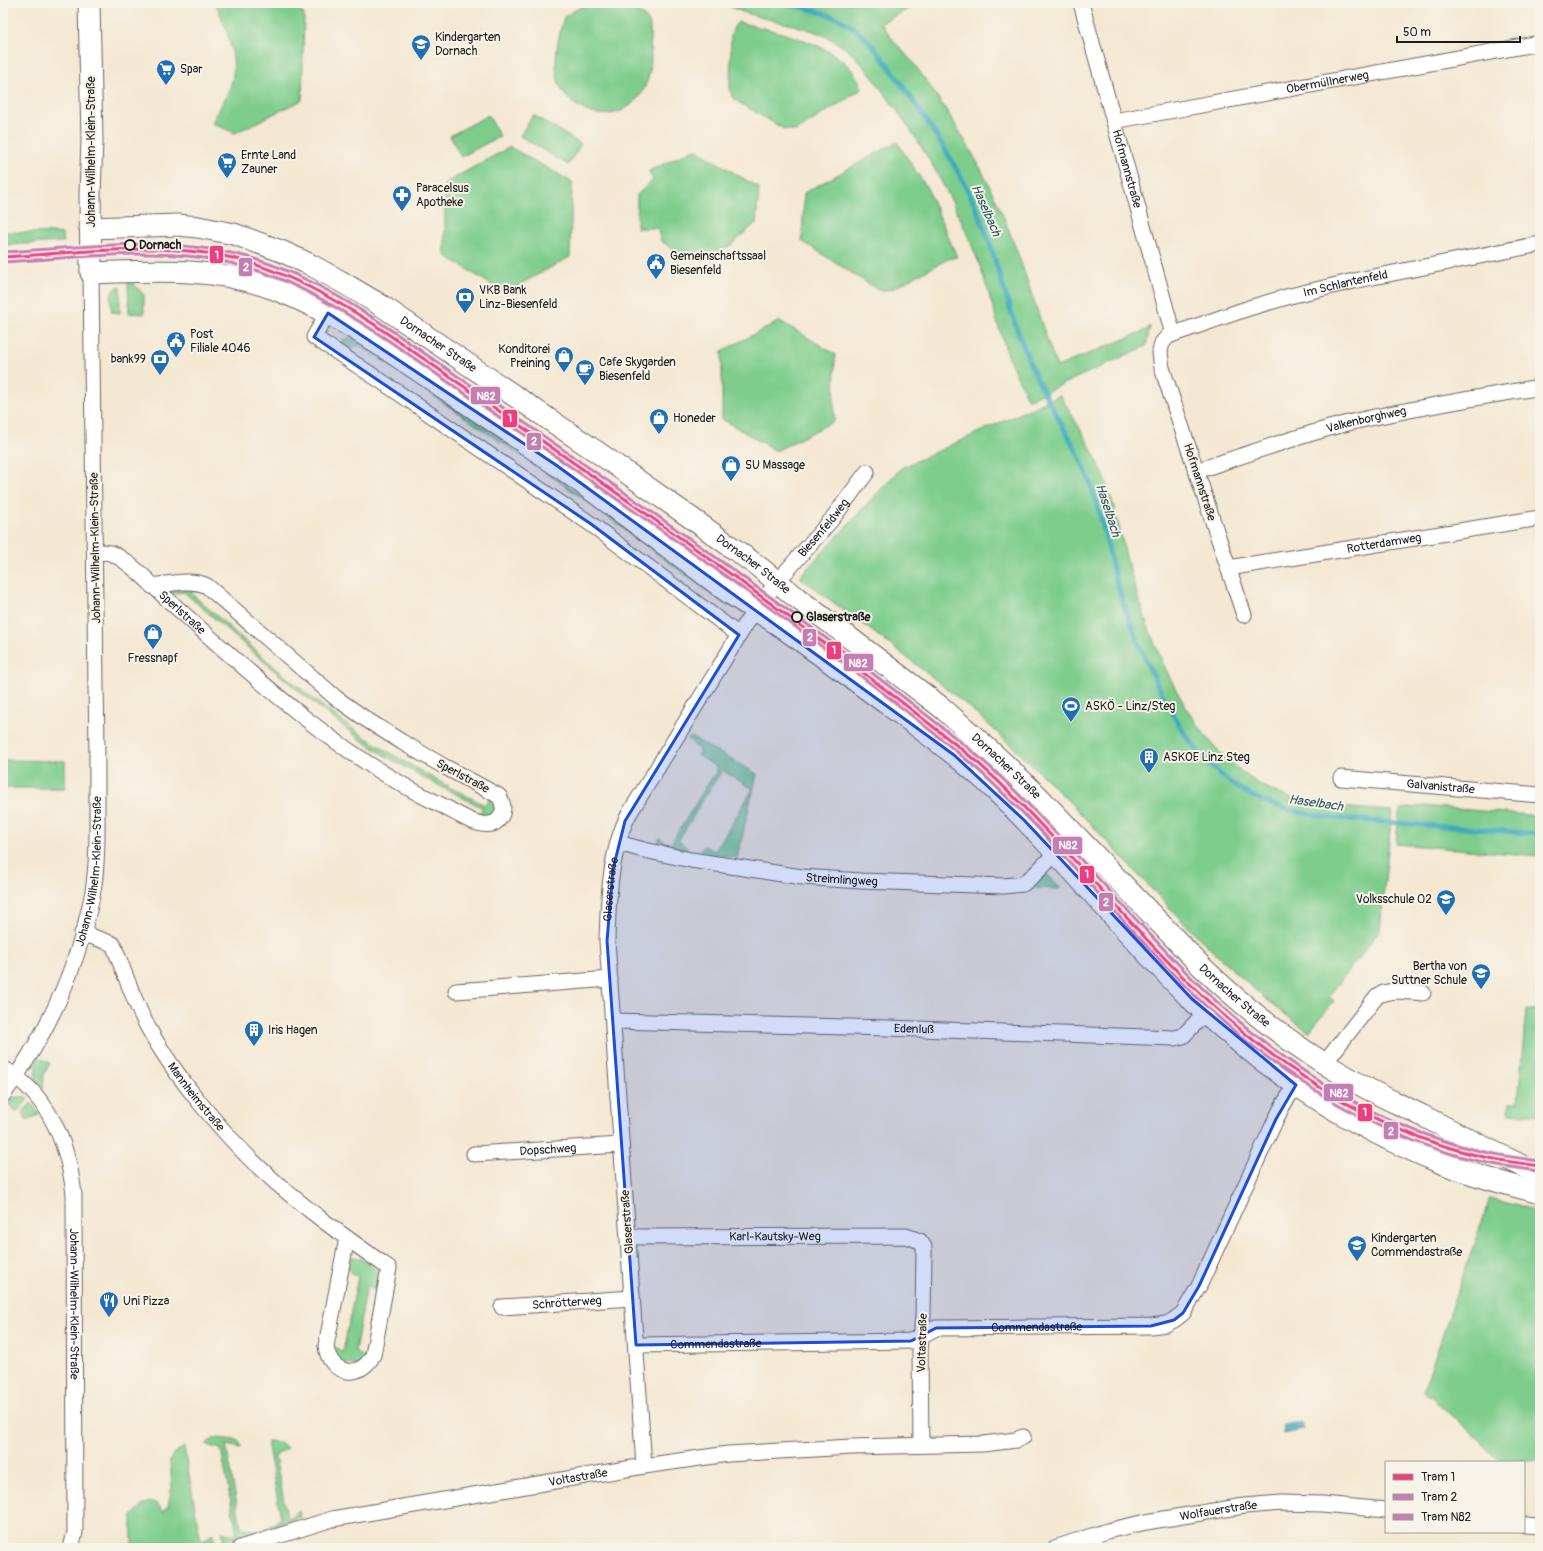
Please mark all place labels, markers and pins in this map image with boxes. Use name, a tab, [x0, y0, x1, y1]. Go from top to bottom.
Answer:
place label: Kindergarten Dornach	[435, 30, 501, 59]
school or university icon: Kindergarten Dornach	[410, 33, 432, 61]
supermarket icon: Spar	[155, 58, 177, 86]
place label: Spar	[180, 62, 203, 77]
place label: Ernte Land Zauner	[241, 148, 296, 177]
supermarket icon: Ernte Land Zauner	[216, 151, 238, 179]
place label: Paracelsus Apotheke	[416, 181, 470, 210]
pharmacy icon: Paracelsus Apotheke	[391, 184, 413, 212]
place label: Dornach	[139, 238, 182, 253]
marker: Dornach	[124, 239, 136, 251]
place label: Gemeinschaftssaal Biesenfeld	[670, 249, 766, 278]
public building icon: Gemeinschaftssaal Biesenfeld	[645, 252, 667, 280]
place label: VKB Bank Linz-Biesenfeld	[479, 283, 558, 312]
bank icon: VKB Bank Linz-Biesenfeld	[454, 286, 476, 314]
place label: Post Filiale 4046	[190, 327, 250, 356]
public building icon: Post Filiale 4046	[165, 330, 187, 358]
place label: Konditorei Preining	[498, 342, 550, 371]
shop icon: Konditorei Preining	[553, 345, 575, 373]
bank icon: bank99	[149, 348, 171, 376]
place label: bank99	[111, 352, 146, 367]
place label: Cafe Skygarden Biesenfeld	[599, 355, 676, 384]
cafe icon: Cafe Skygarden Biesenfeld	[574, 358, 596, 386]
shop icon: Honeder	[648, 407, 670, 435]
place label: Honeder	[673, 411, 717, 426]
shop icon: SU Massage	[720, 454, 742, 482]
place label: SU Massage	[745, 458, 805, 473]
place label: Glaserstraße	[806, 610, 871, 625]
marker: Glaserstraße	[791, 611, 803, 623]
shop icon: Fressnapf	[142, 622, 164, 650]
place label: Fressnapf	[128, 651, 179, 666]
sports icon: ASKÖ - Linz/Steg	[1060, 695, 1082, 723]
place label: ASKÖ - Linz/Steg	[1085, 698, 1175, 714]
building icon: ASKOE Linz Steg	[1138, 746, 1160, 774]
place label: ASKOE Linz Steg	[1163, 750, 1250, 765]
school or university icon: Volksschule 02	[1435, 888, 1457, 916]
place label: Volksschule 02	[1356, 892, 1432, 907]
place label: Bertha von Suttner Schule	[1391, 959, 1467, 988]
school or university icon: Bertha von Suttner Schule	[1470, 962, 1492, 990]
building icon: Iris Hagen	[243, 1019, 265, 1047]
place label: Iris Hagen	[268, 1023, 318, 1038]
place label: Kindergarten Commendastraße	[1371, 1231, 1462, 1260]
school or university icon: Kindergarten Commendastraße	[1346, 1234, 1368, 1262]
restaurant icon: Uni Pizza	[98, 1290, 120, 1318]
place label: Uni Pizza	[123, 1294, 170, 1309]

